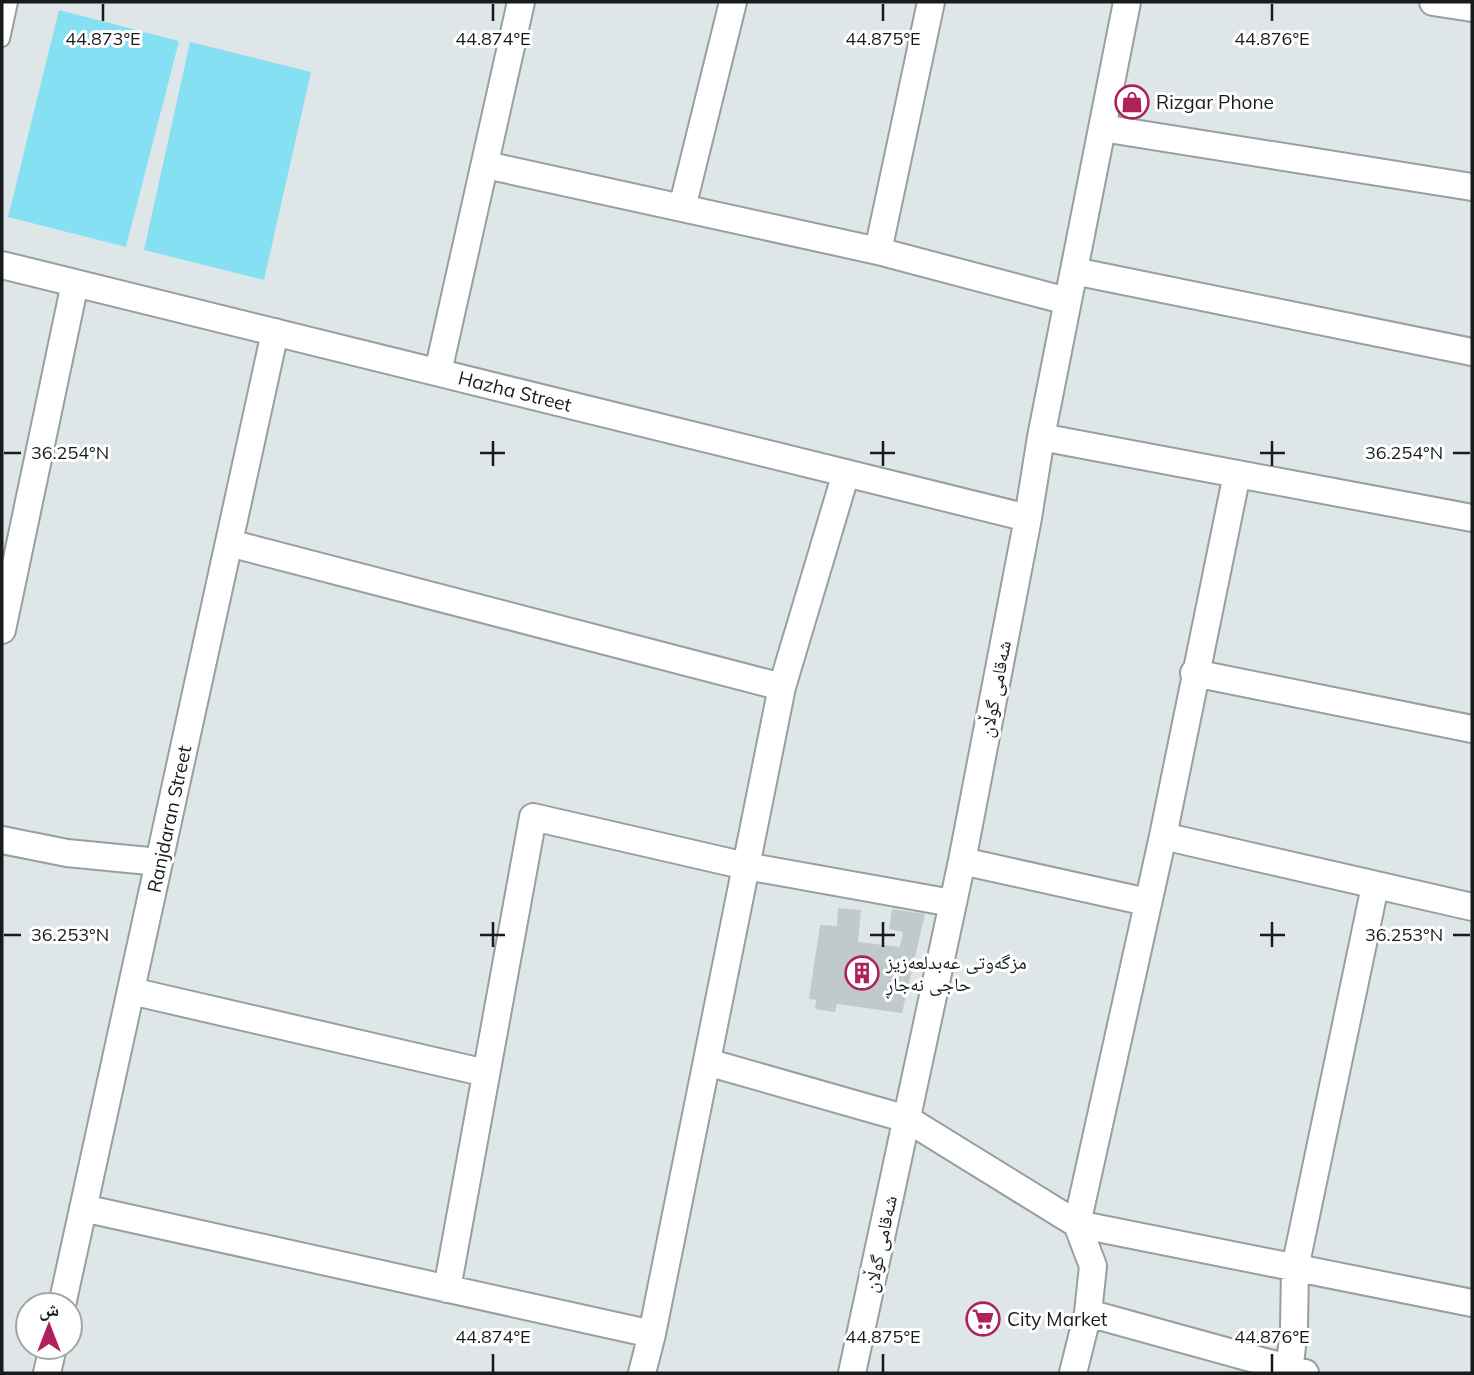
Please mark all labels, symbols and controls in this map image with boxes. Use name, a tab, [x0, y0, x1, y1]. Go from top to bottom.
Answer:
text: 44.873°E	[65, 27, 141, 50]
text: 44.874°E	[455, 27, 531, 50]
text: 44.875°E	[845, 27, 921, 50]
text: 44.876°E	[1234, 27, 1310, 50]
shop icon: Rizgar Phone	[1113, 83, 1151, 121]
place label: Rizgar Phone	[1156, 90, 1274, 114]
street label: Hazha Street	[456, 365, 574, 417]
text: 36.254°N	[31, 441, 109, 464]
text: 36.254°N	[1365, 441, 1443, 464]
street label: شەقامی گوڵان	[974, 638, 1016, 740]
street label: Ranjdaran Street	[142, 743, 196, 895]
text: 36.253°N	[31, 923, 109, 946]
text: 36.253°N	[1365, 923, 1443, 946]
place label: مزگەوتی عەبدلعەزیز حاجی نەجاڕ	[885, 950, 1027, 999]
building icon: مزگەوتی عەبدلعەزیز حاجی نەجاڕ	[843, 954, 881, 992]
street label: شەقامی گوڵان	[858, 1193, 902, 1295]
north arrow	[14, 1291, 84, 1361]
text: ش	[39, 1297, 59, 1321]
supermarket icon: City Market	[964, 1300, 1002, 1338]
place label: City Market	[1007, 1307, 1108, 1331]
text: 44.874°E	[455, 1325, 531, 1348]
text: 44.875°E	[845, 1325, 921, 1348]
text: 44.876°E	[1234, 1325, 1310, 1348]

